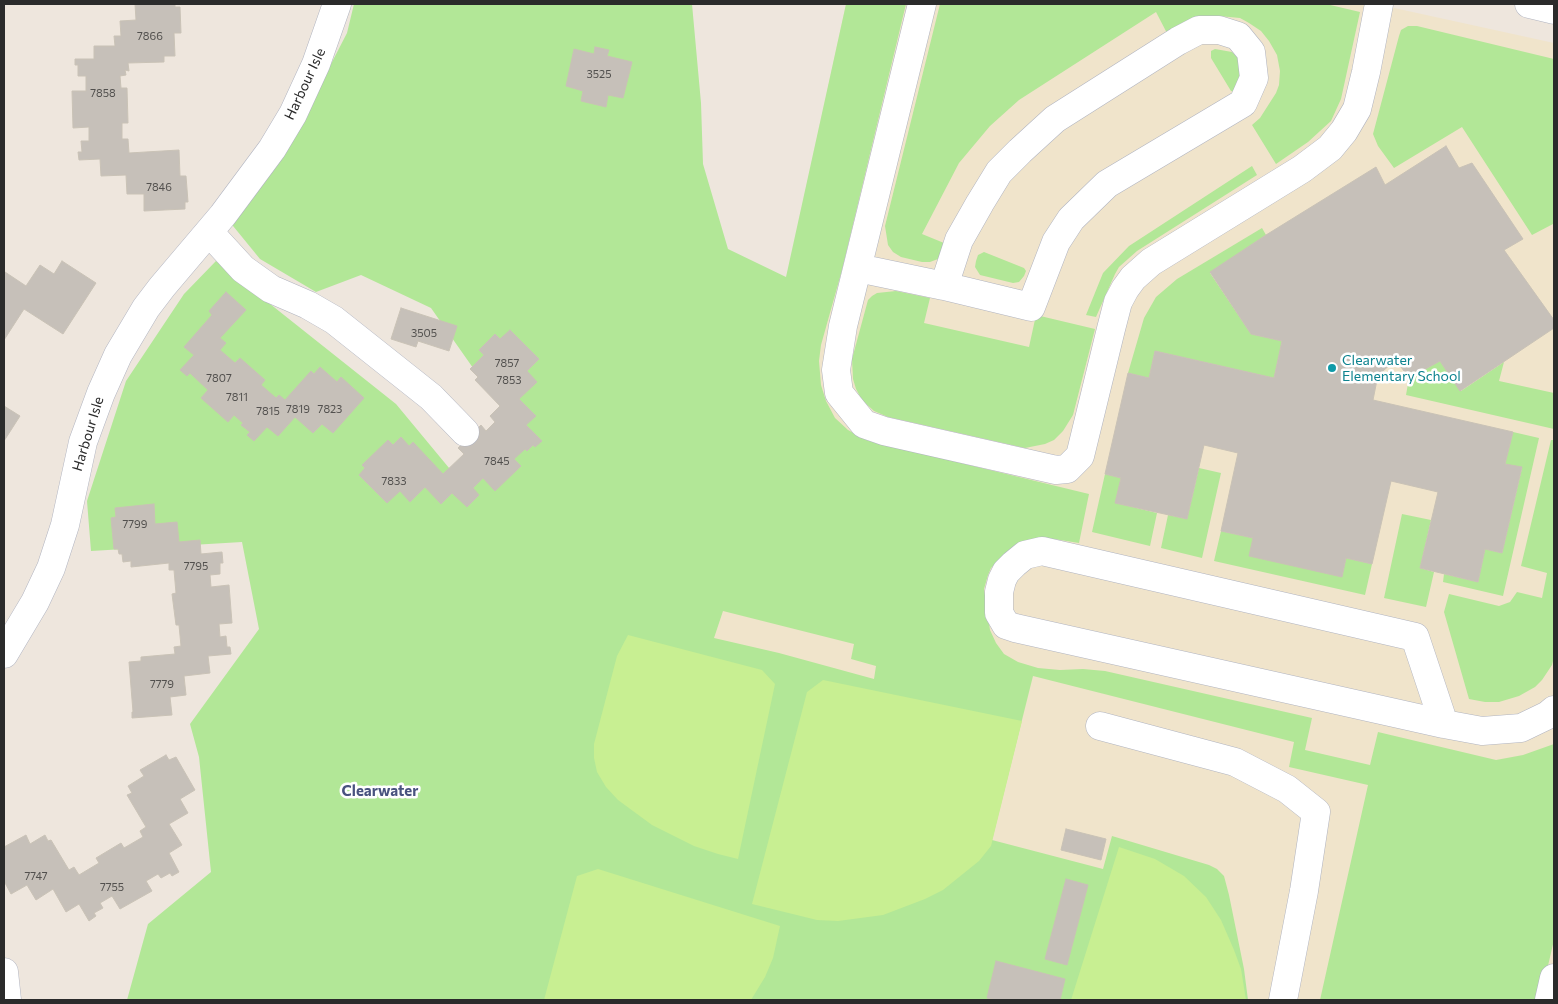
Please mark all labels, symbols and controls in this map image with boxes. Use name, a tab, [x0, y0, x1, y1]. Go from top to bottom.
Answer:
house number: 7866	[137, 29, 163, 43]
street label: Harbour Isle	[281, 45, 329, 123]
house number: 3525	[586, 67, 612, 81]
house number: 7858	[90, 86, 116, 100]
house number: 7846	[146, 180, 172, 194]
house number: 3505	[411, 326, 437, 340]
place label: Clearwater Elementary School	[1342, 352, 1461, 384]
house number: 7857	[495, 356, 519, 370]
marker: Clearwater Elementary School	[1326, 362, 1338, 374]
house number: 7807	[206, 371, 232, 385]
house number: 7853	[496, 373, 522, 387]
house number: 7811	[226, 390, 248, 404]
street label: Harbour Isle	[69, 395, 107, 473]
house number: 7819	[286, 402, 310, 416]
house number: 7823	[318, 402, 342, 416]
house number: 7815	[256, 404, 280, 418]
house number: 7845	[484, 454, 510, 468]
house number: 7833	[382, 474, 406, 488]
house number: 7799	[123, 517, 147, 531]
house number: 7795	[184, 559, 208, 573]
house number: 7779	[150, 677, 174, 691]
district label: Clearwater	[342, 782, 418, 800]
house number: 7747	[24, 869, 48, 883]
house number: 7755	[100, 880, 124, 894]

